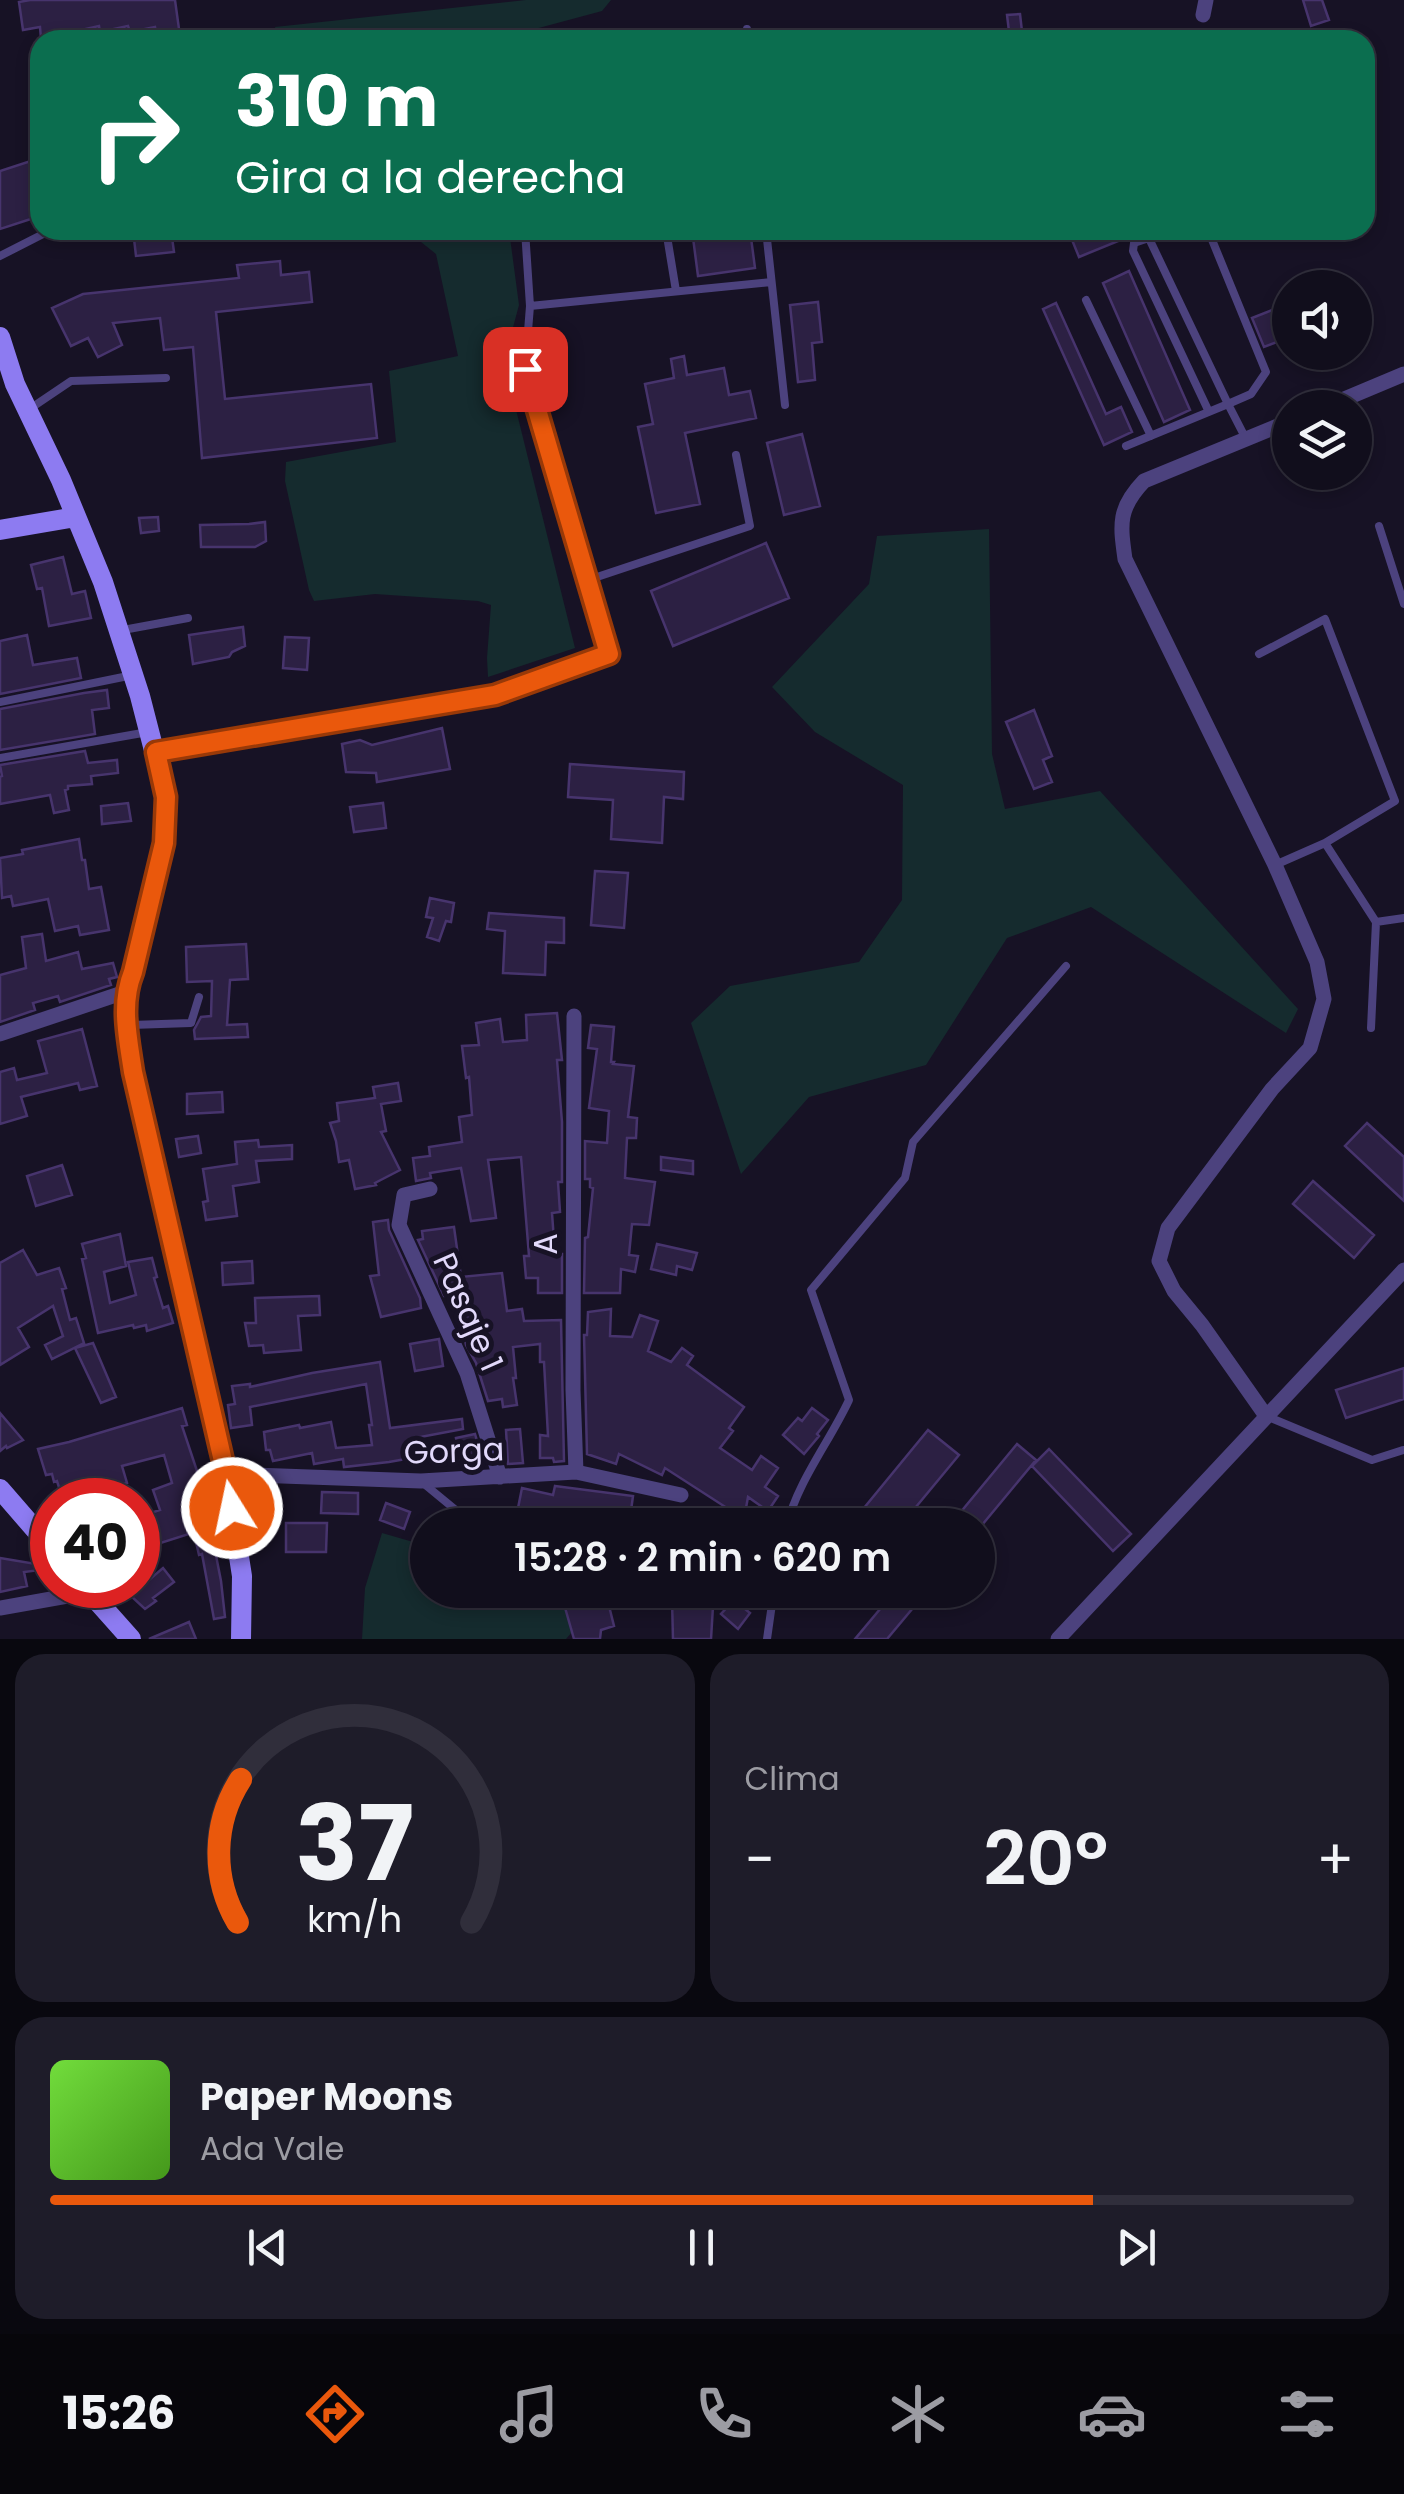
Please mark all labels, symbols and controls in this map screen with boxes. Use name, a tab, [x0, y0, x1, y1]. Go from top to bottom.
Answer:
text: 310 m	[235, 52, 438, 151]
icon: right	[70, 70, 200, 200]
text: Gira a la derecha	[235, 146, 626, 209]
map controls	[1272, 270, 1372, 490]
button: sound	[1272, 270, 1372, 370]
pin	[483, 327, 568, 412]
icon: arrive	[498, 342, 553, 397]
button: layers	[1272, 390, 1372, 490]
street label: A	[523, 1233, 568, 1255]
street label: Pasaje 1	[422, 1246, 514, 1378]
street label: Gorga	[403, 1426, 505, 1475]
position arrow	[180, 1456, 284, 1560]
speed limit sign: 40	[30, 1478, 160, 1608]
text: 15:28 · 2 min · 620 m	[514, 1531, 891, 1584]
text: Clima	[745, 1756, 840, 1801]
text: 37	[295, 1771, 414, 1916]
text: 20°	[983, 1806, 1108, 1911]
text: −	[745, 1821, 775, 1898]
text: +	[1316, 1821, 1354, 1898]
text: km/h	[307, 1894, 402, 1945]
text: Paper Moons	[200, 2070, 453, 2123]
text: Ada Vale	[200, 2126, 344, 2171]
icon: previous	[240, 2220, 295, 2275]
icon: pause	[674, 2220, 729, 2275]
icon: next	[1109, 2220, 1164, 2275]
icon: directions	[300, 2379, 370, 2449]
icon: music	[494, 2379, 564, 2449]
icon: phone	[689, 2379, 759, 2449]
icon: climate	[883, 2379, 953, 2449]
icon: car	[1077, 2379, 1147, 2449]
icon: filters	[1272, 2379, 1342, 2449]
text: 15:26	[62, 2382, 176, 2445]

